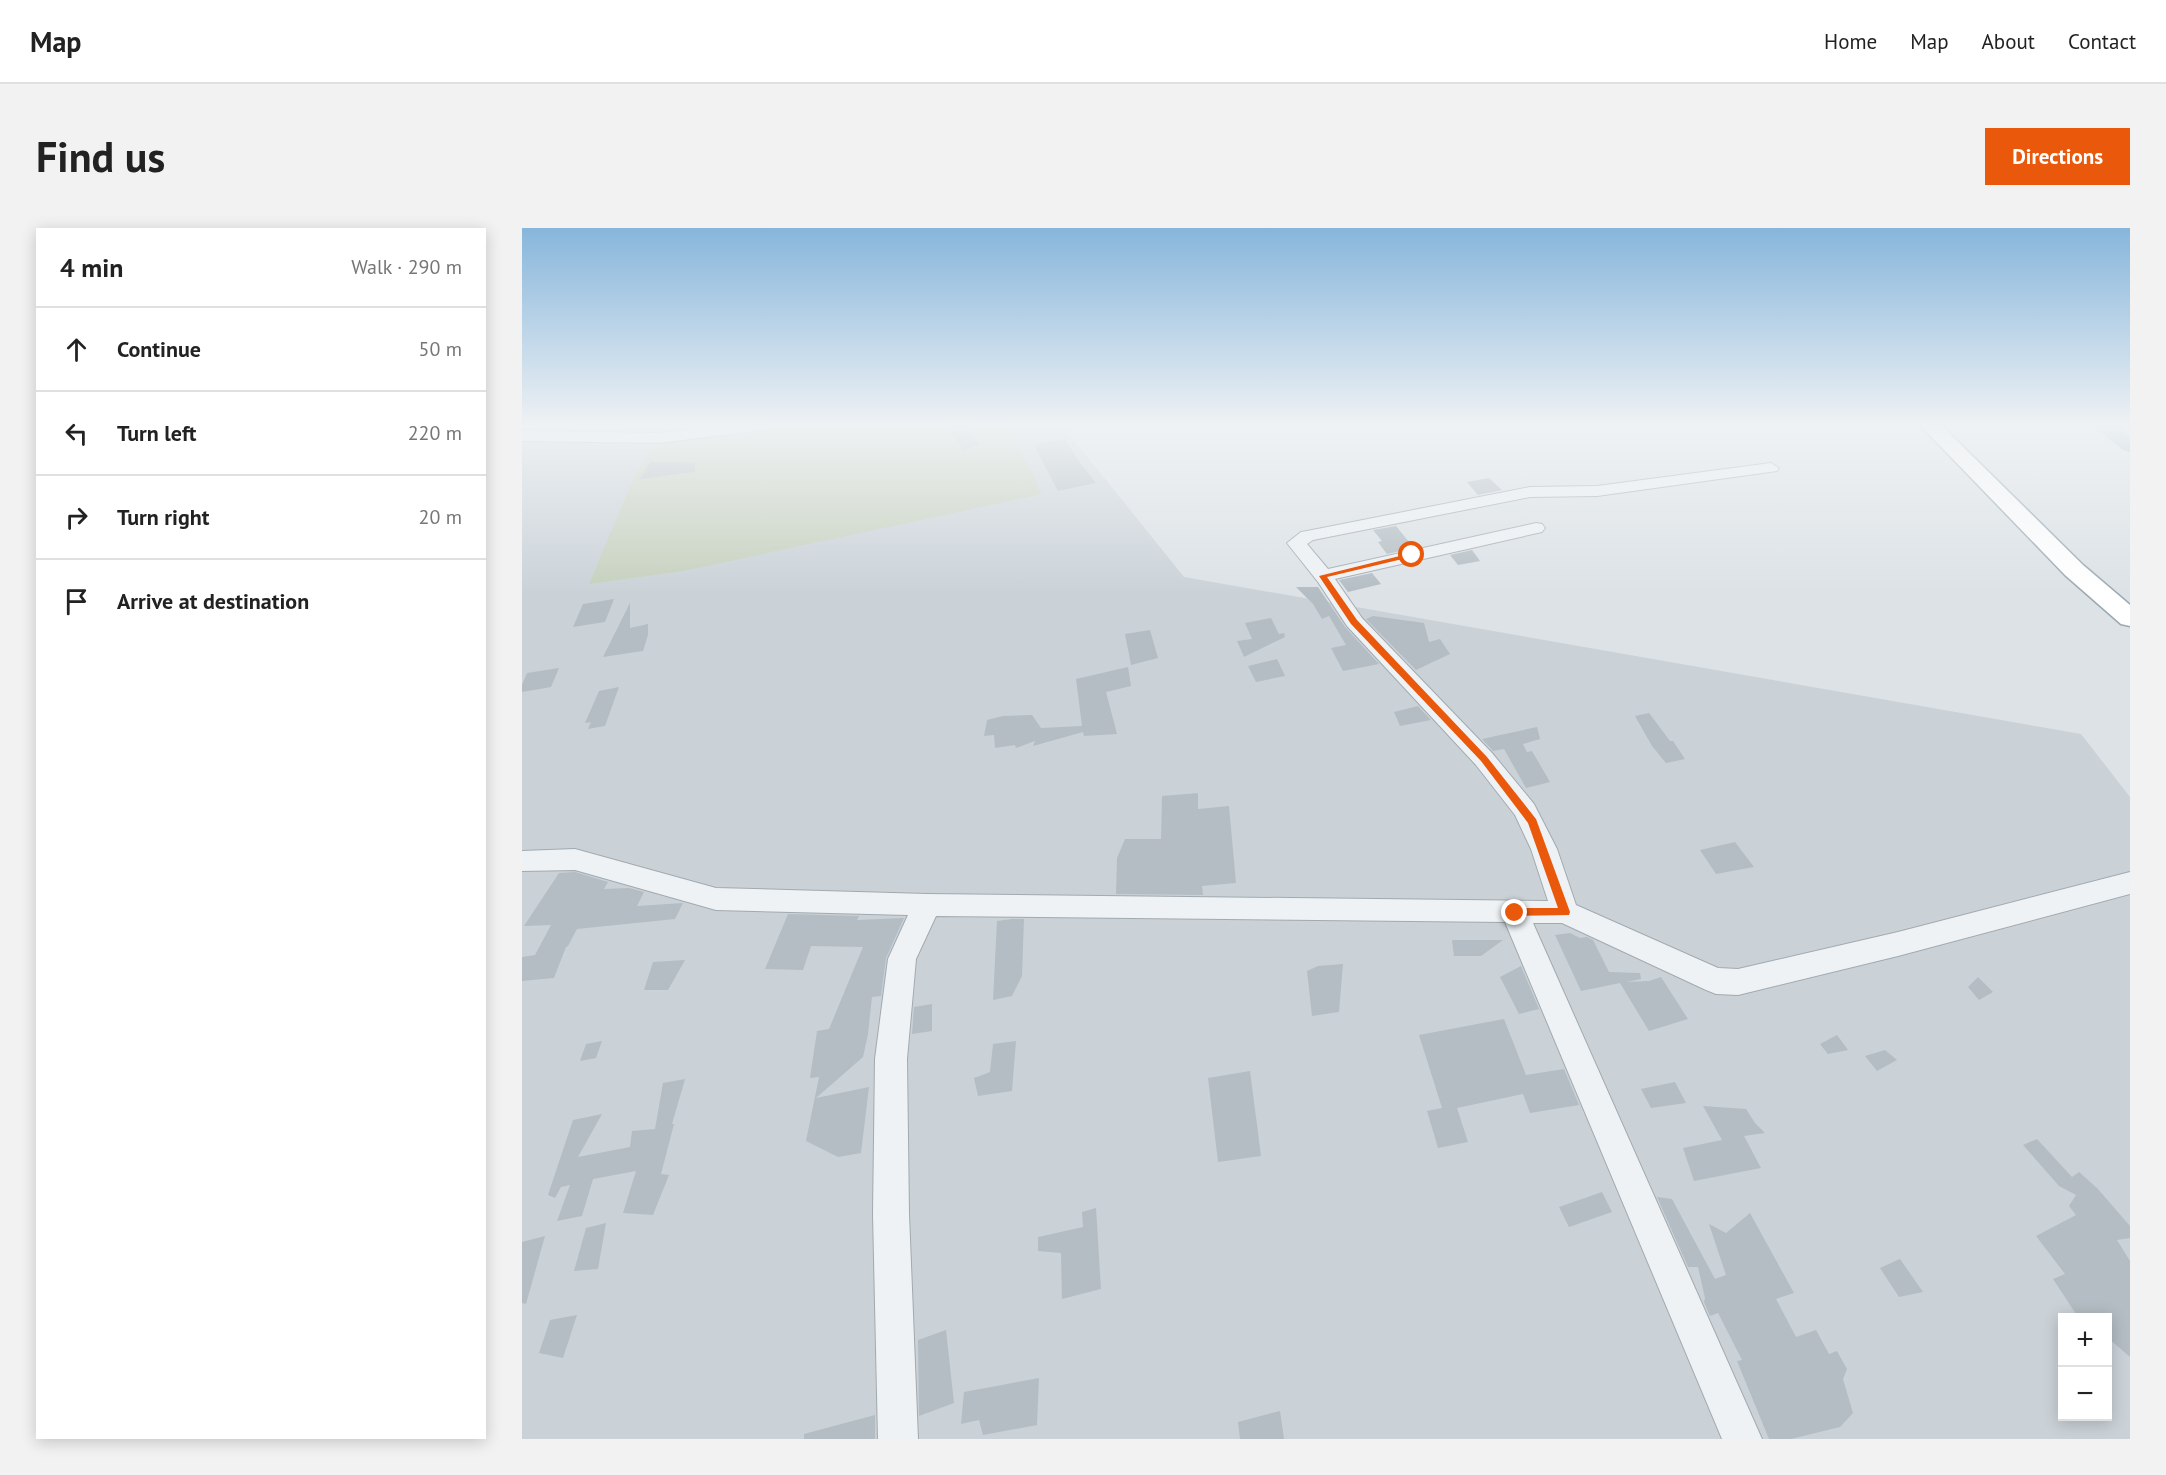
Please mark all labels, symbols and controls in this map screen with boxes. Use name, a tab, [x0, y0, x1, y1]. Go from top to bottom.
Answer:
text: Map	[30, 23, 81, 60]
text: Home	[1824, 28, 1877, 55]
text: Map	[1910, 28, 1949, 55]
text: About	[1982, 28, 2035, 55]
text: Contact	[2068, 28, 2136, 55]
button: Directions	[1985, 128, 2130, 185]
text: Find us	[36, 129, 165, 184]
text: 4 min	[60, 251, 123, 284]
text: Walk · 290 m	[351, 254, 462, 280]
icon: ahead	[60, 333, 93, 366]
text: Continue	[117, 335, 201, 363]
text: 50 m	[419, 336, 462, 362]
icon: left	[60, 417, 93, 450]
text: Turn left	[117, 419, 197, 447]
text: 220 m	[408, 420, 462, 446]
icon: right	[60, 501, 93, 534]
text: Turn right	[117, 503, 209, 531]
text: 20 m	[419, 504, 462, 530]
route start	[1398, 541, 1424, 567]
icon: arrive	[60, 585, 93, 618]
text: Arrive at destination	[117, 587, 309, 615]
route end	[1501, 899, 1527, 925]
map controls	[2058, 1313, 2112, 1421]
button: +	[2058, 1313, 2112, 1367]
button: −	[2058, 1367, 2112, 1421]

